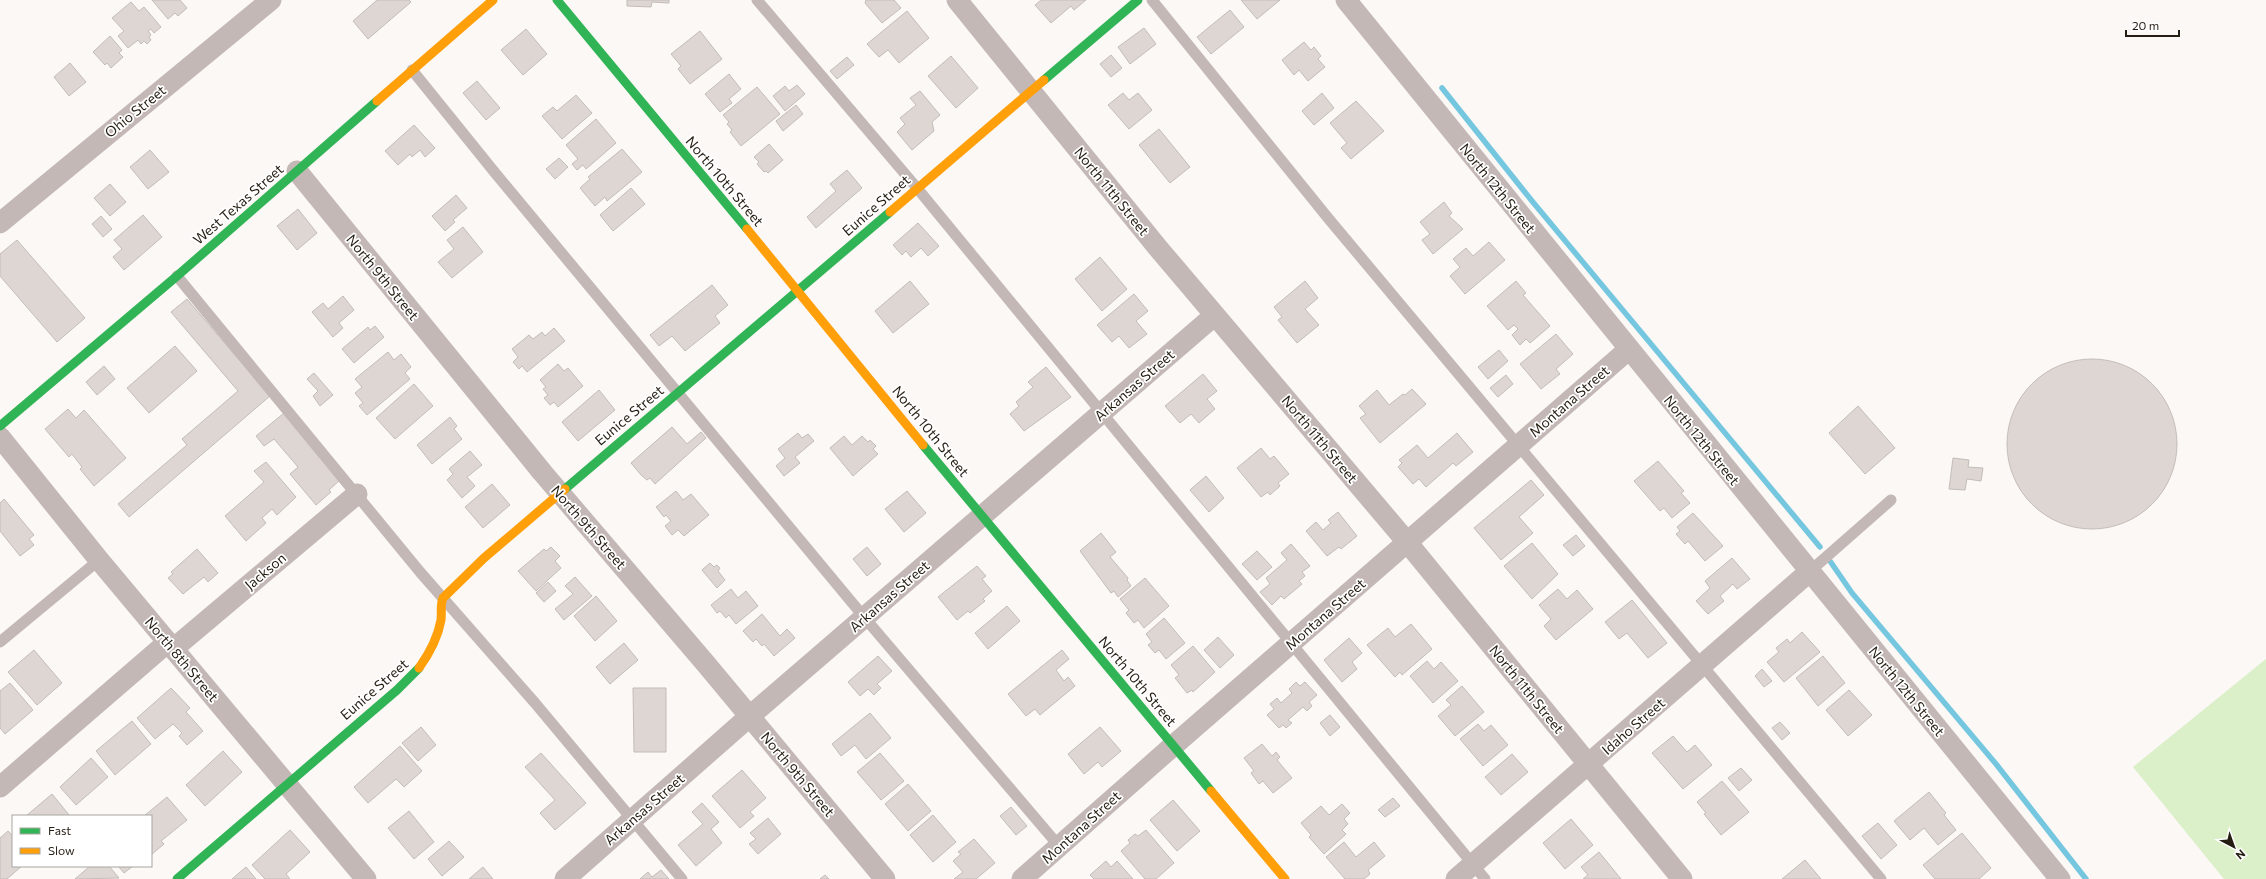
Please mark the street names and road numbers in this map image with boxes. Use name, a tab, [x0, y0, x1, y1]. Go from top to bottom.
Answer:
street label: Ohio Street	[101, 81, 169, 141]
street label: North 10th Street	[682, 133, 768, 230]
street label: North 12th Street	[1457, 140, 1540, 237]
street label: North 11th Street	[1071, 143, 1153, 239]
street label: West Texas Street	[189, 160, 287, 248]
street label: Eunice Street	[839, 171, 914, 239]
street label: North 9th Street	[343, 231, 423, 324]
street label: Arkansas Street	[1090, 345, 1178, 424]
street label: Montana Street	[1526, 361, 1613, 440]
street label: Eunice Street	[591, 381, 667, 449]
street label: North 10th Street	[889, 382, 973, 480]
street label: North 11th Street	[1278, 392, 1362, 486]
street label: North 12th Street	[1661, 392, 1744, 489]
street label: North 9th Street	[548, 482, 630, 573]
street label: Jackson	[241, 549, 289, 593]
street label: Arkansas Street	[845, 556, 933, 635]
street label: Montana Street	[1282, 574, 1369, 653]
street label: North 8th Street	[142, 613, 223, 705]
street label: North 10th Street	[1095, 633, 1181, 730]
street label: North 11th Street	[1486, 641, 1568, 737]
street label: North 12th Street	[1866, 643, 1949, 740]
street label: Eunice Street	[337, 655, 412, 723]
street label: Idaho Street	[1598, 694, 1668, 758]
street label: North 9th Street	[758, 728, 839, 820]
street label: Arkansas Street	[600, 769, 688, 848]
street label: Montana Street	[1038, 787, 1124, 867]

